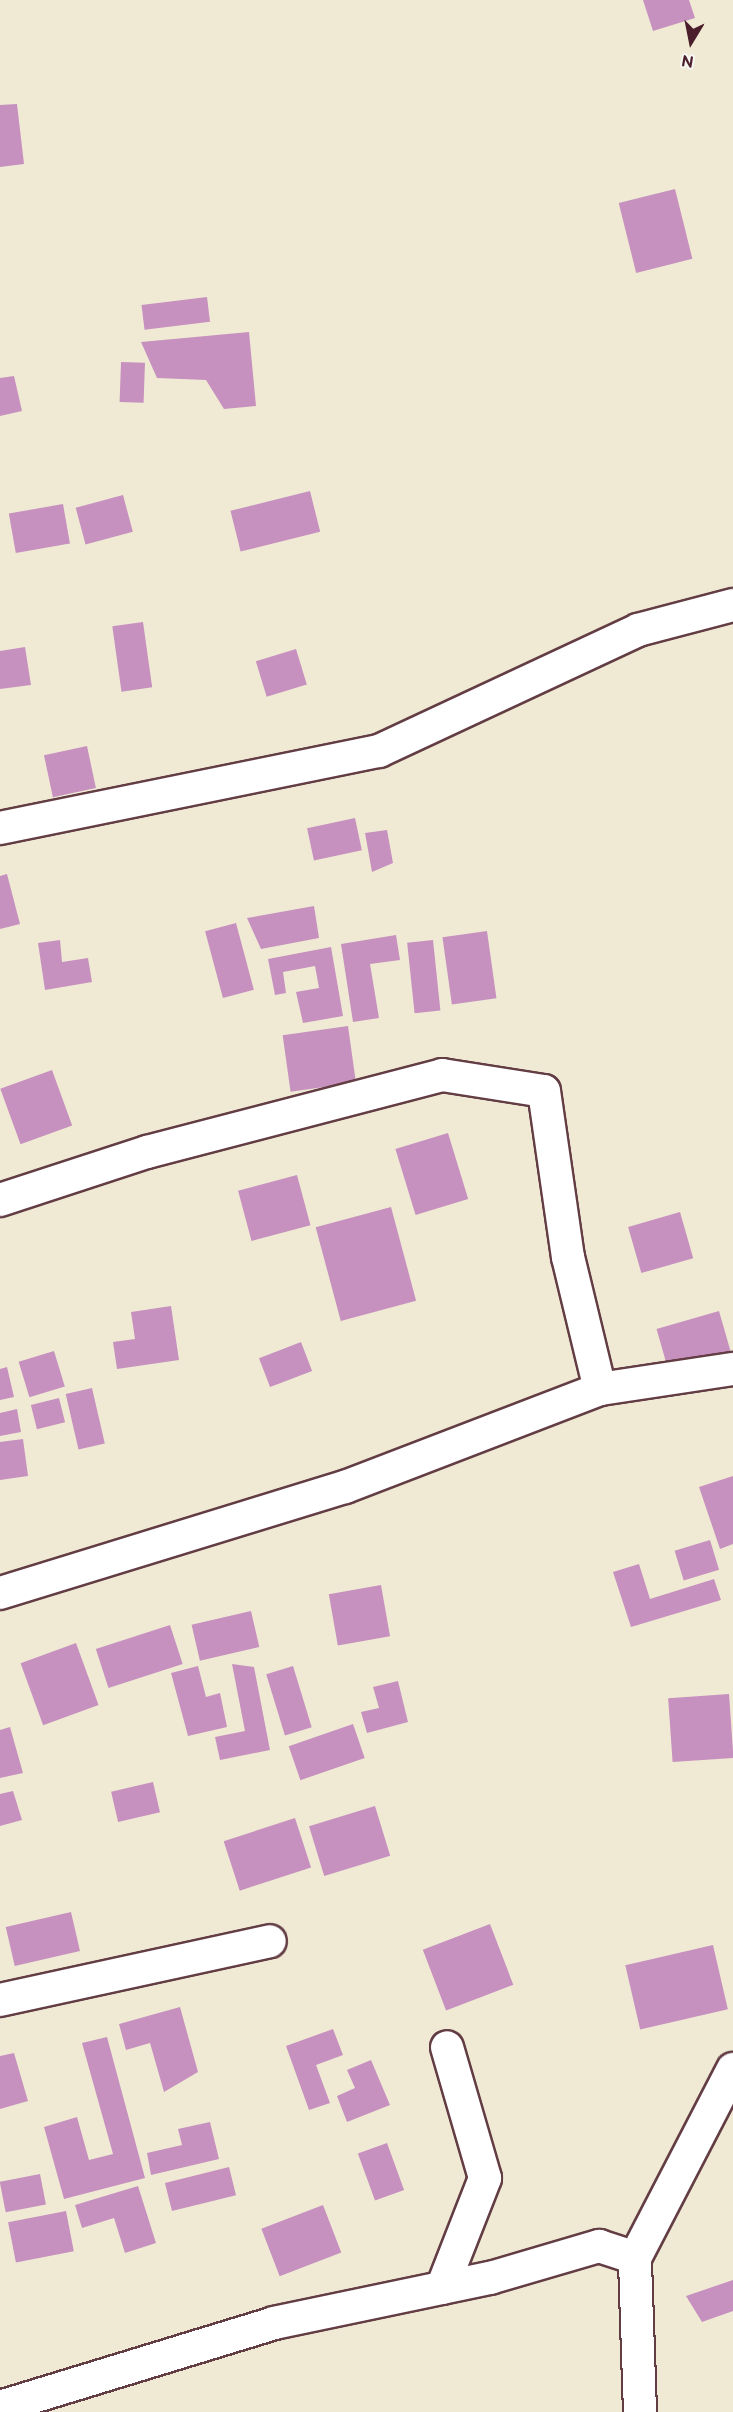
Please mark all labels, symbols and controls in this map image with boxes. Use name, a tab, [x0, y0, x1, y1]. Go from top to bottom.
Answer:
north arrow	[661, 12, 721, 72]
text: N	[680, 50, 695, 71]

